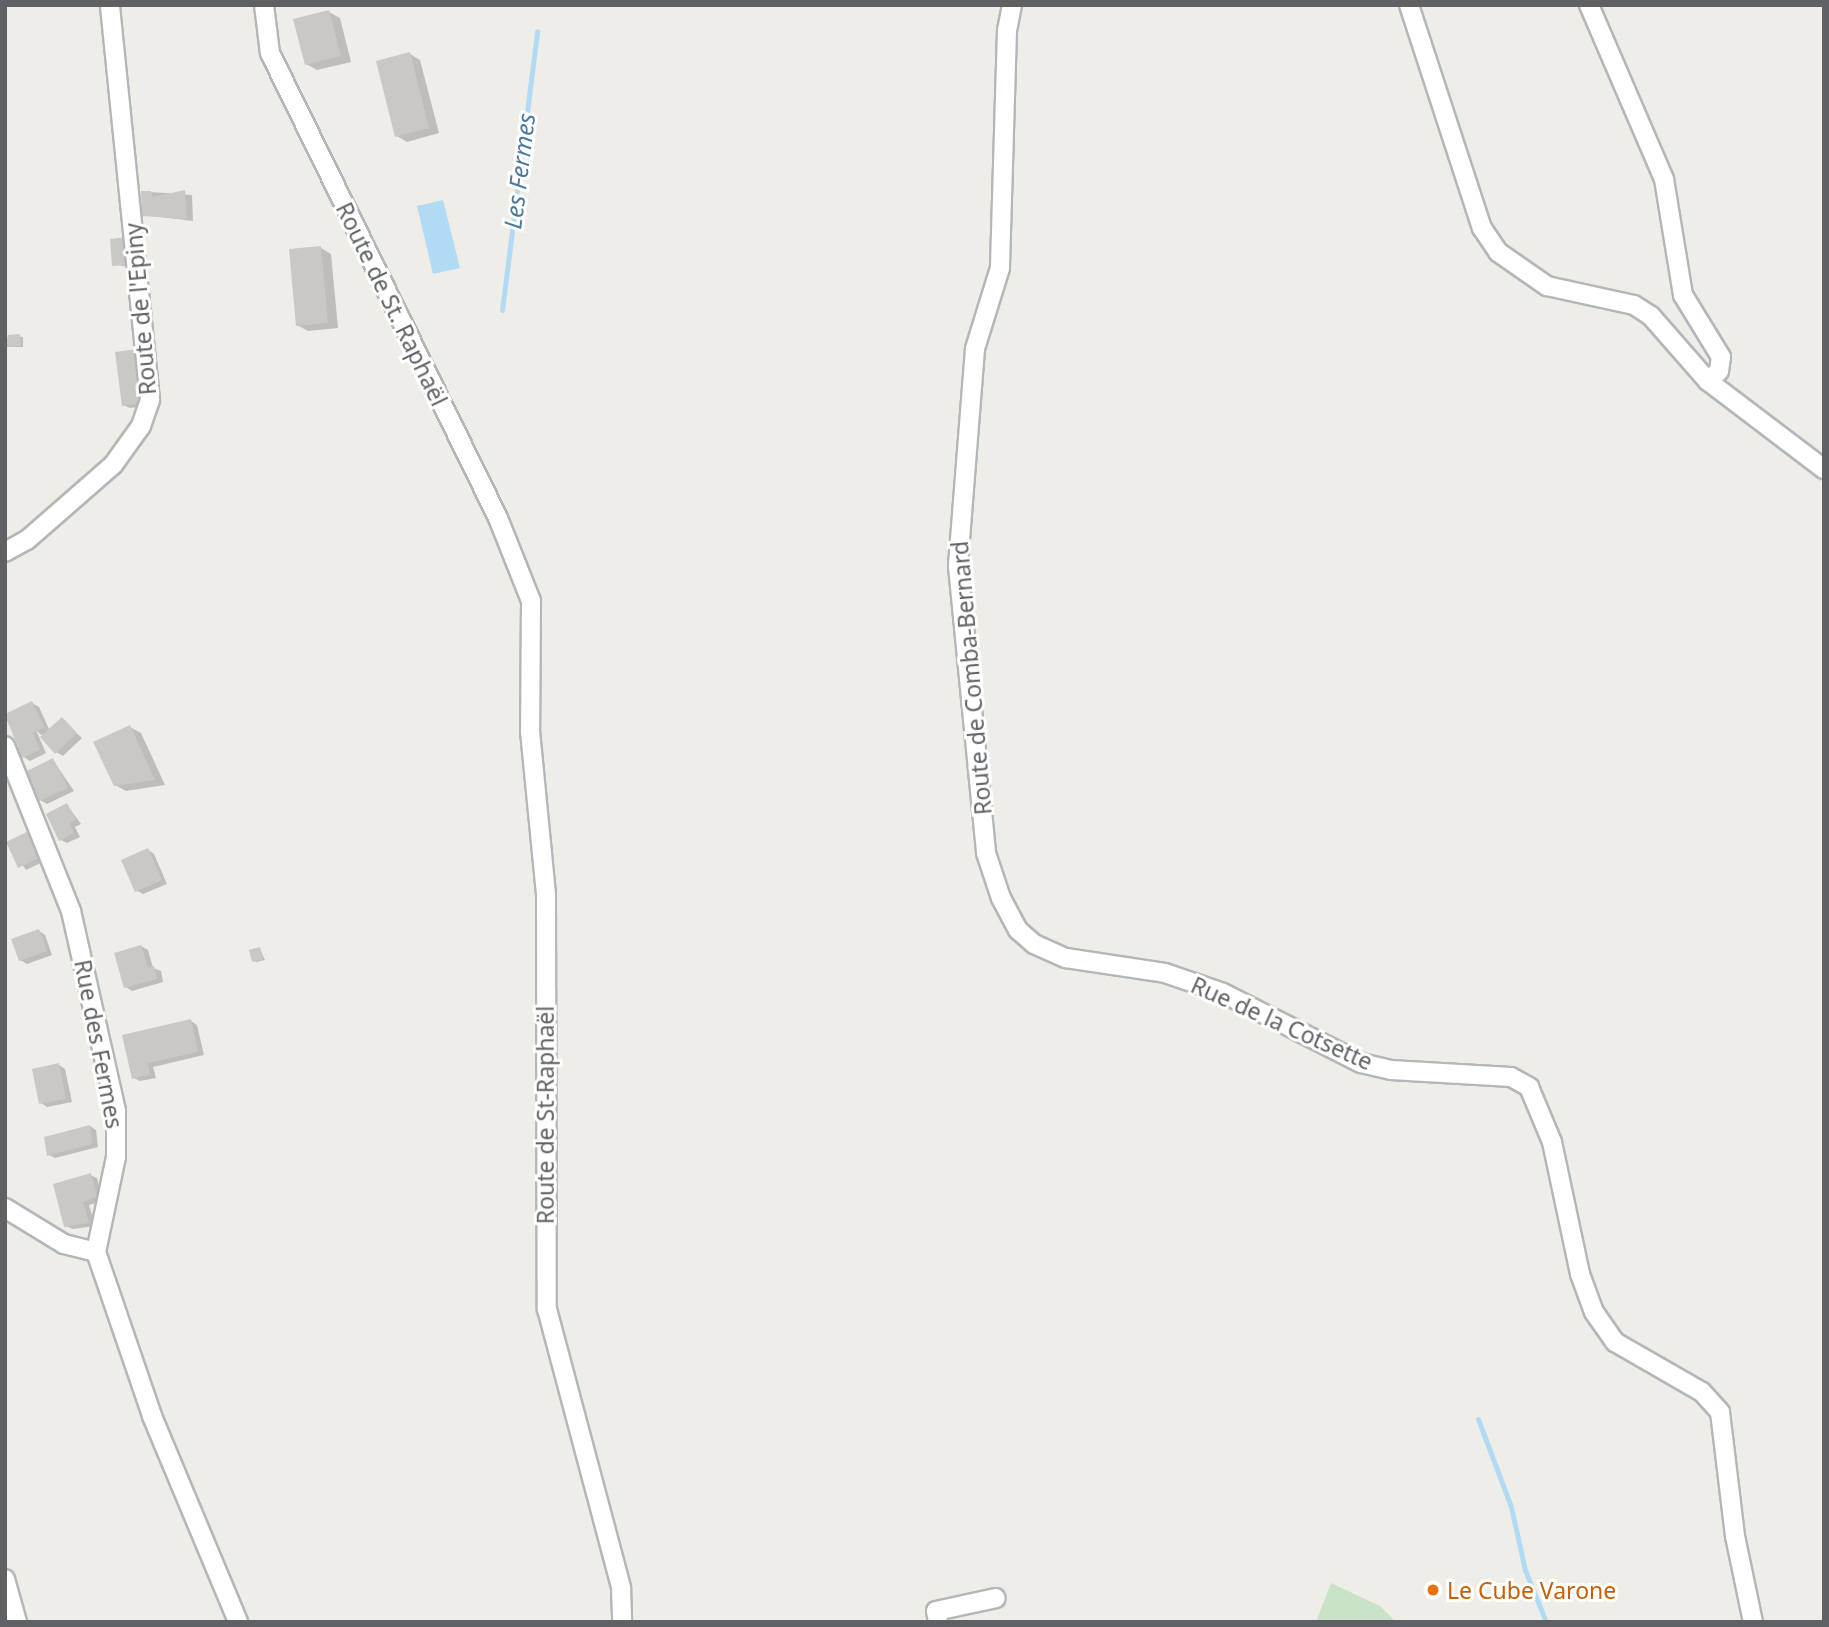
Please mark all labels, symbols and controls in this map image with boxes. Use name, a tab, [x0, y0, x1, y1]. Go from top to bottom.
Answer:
water label: Les Fermes	[498, 111, 540, 231]
street label: Route de St. Raphaël	[331, 198, 453, 410]
street label: Route de l'Epiny	[119, 222, 161, 396]
street label: Route de Comba-Bernard	[945, 540, 997, 816]
street label: Rue des Fermes	[69, 957, 129, 1131]
street label: Rue de la Cotsette	[1187, 971, 1377, 1075]
street label: Route de St-Raphaël	[531, 1006, 559, 1224]
place label: Le Cube Varone	[1447, 1576, 1616, 1604]
marker: Le Cube Varone	[1425, 1582, 1441, 1598]

